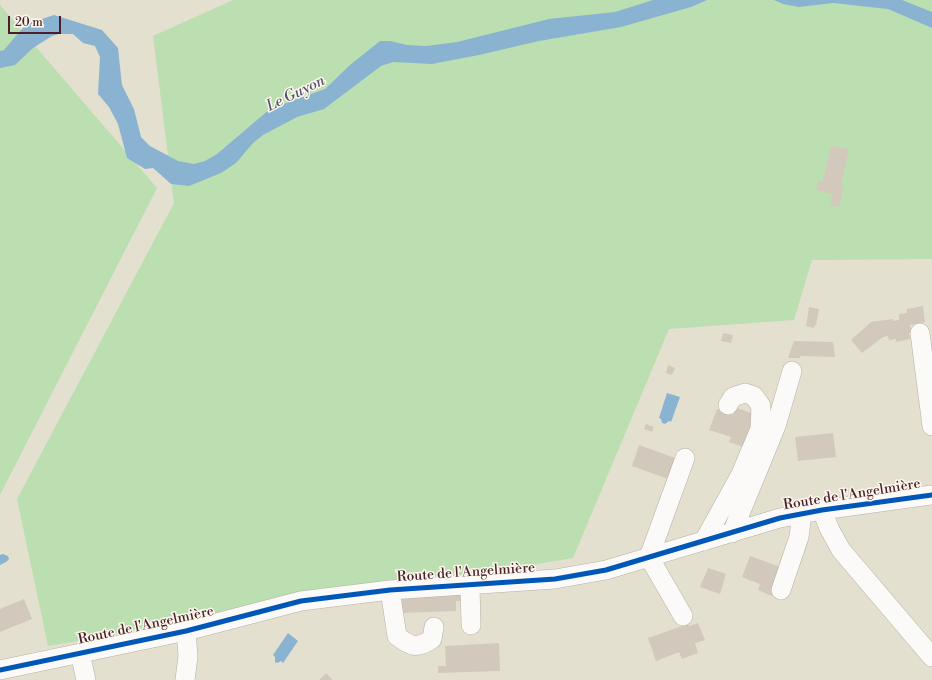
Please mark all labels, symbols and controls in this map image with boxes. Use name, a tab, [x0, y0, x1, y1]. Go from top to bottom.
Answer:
scale bar	[10, 8, 63, 34]
text: 20 m	[15, 15, 43, 30]
water label: Le Guyon	[264, 72, 328, 116]
street label: Route de l'Angelmière	[782, 476, 922, 514]
street label: Route de l'Angelmière	[396, 560, 536, 586]
street label: Route de l'Angelmière	[76, 603, 216, 649]

